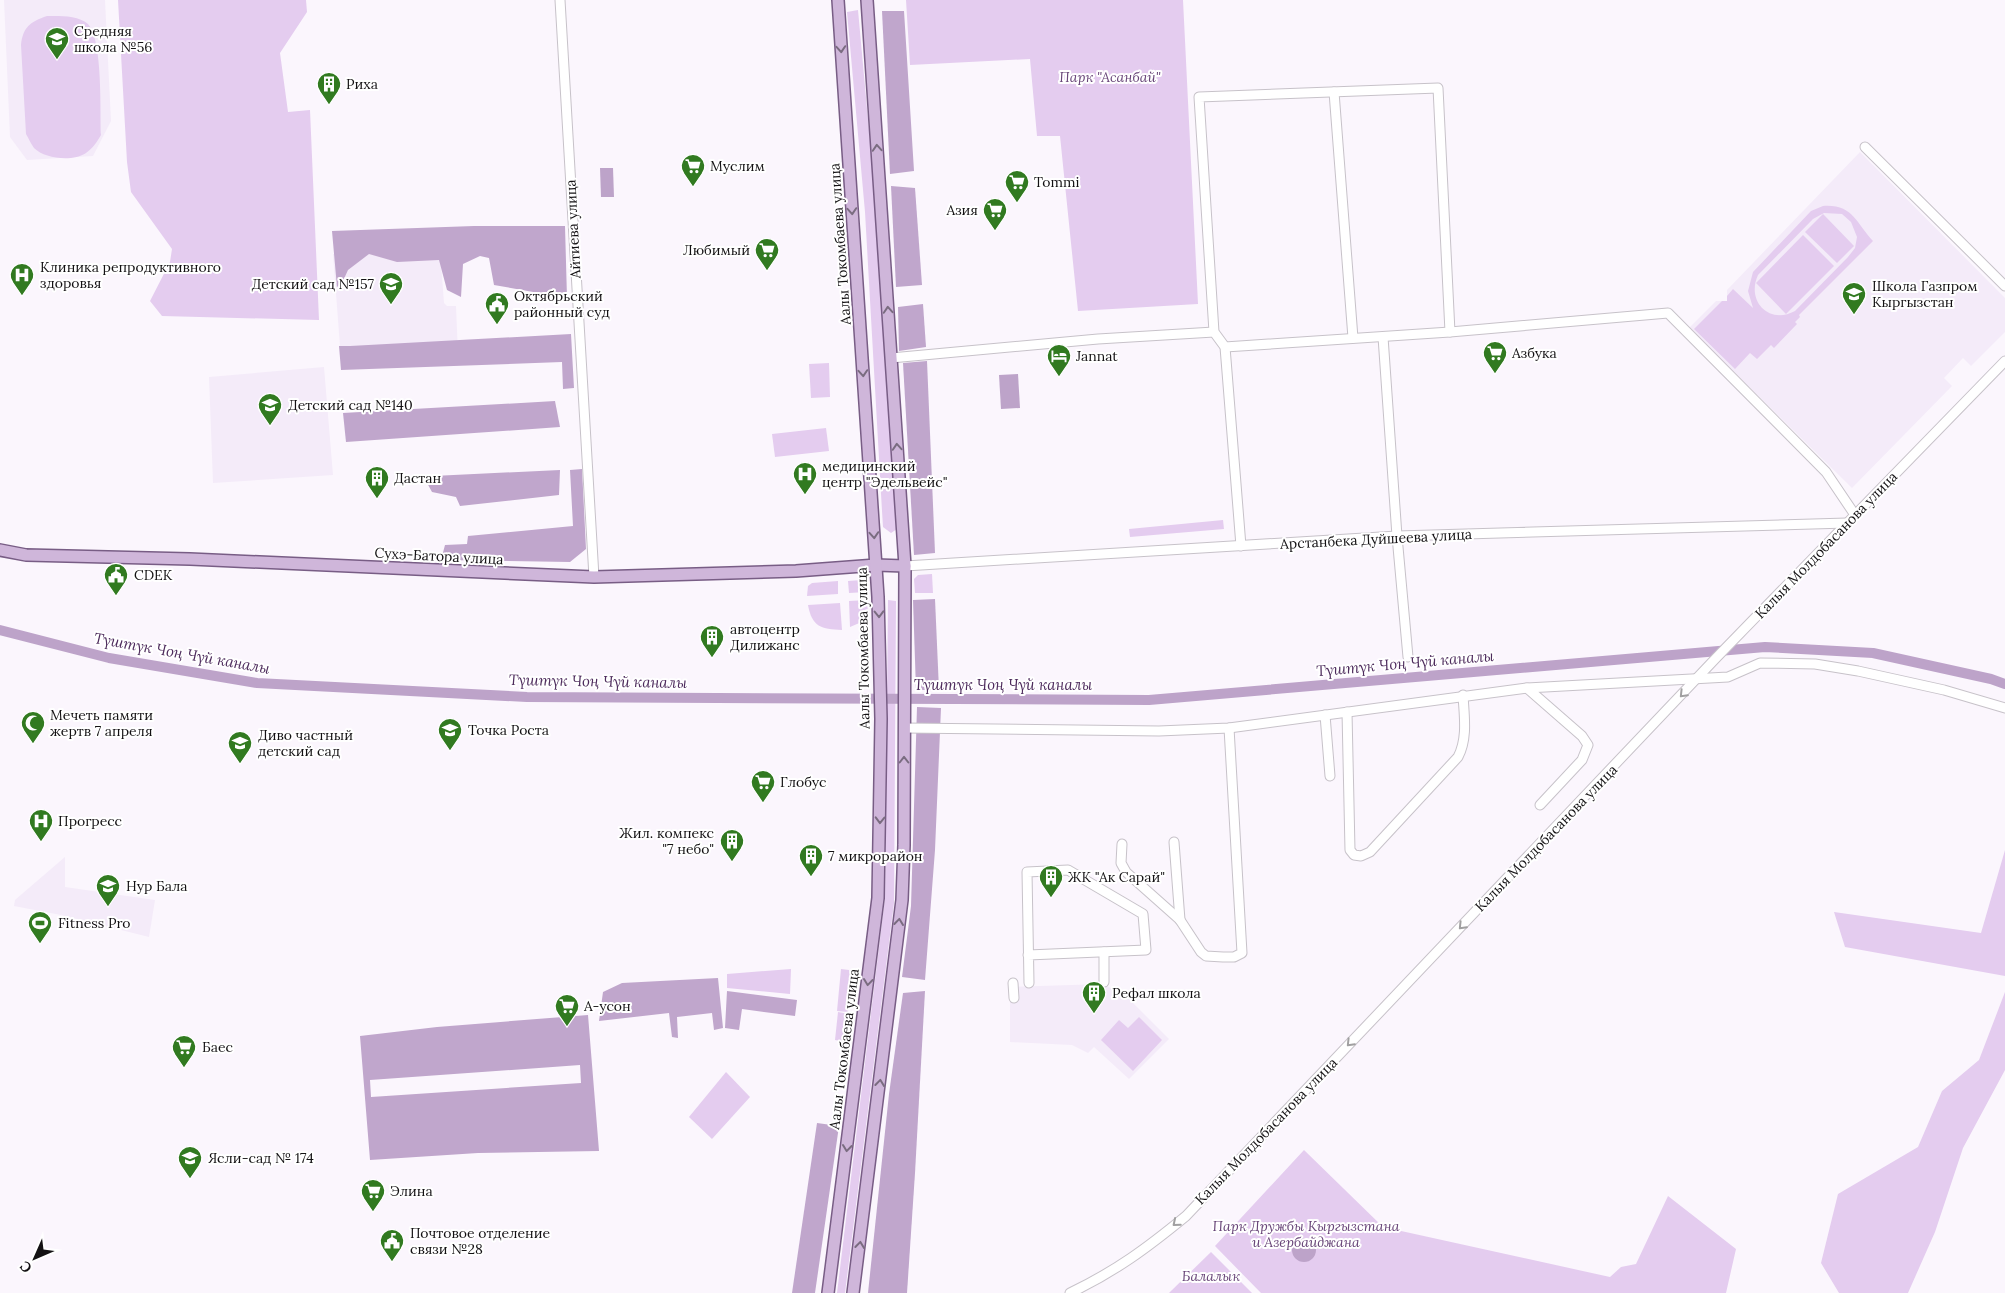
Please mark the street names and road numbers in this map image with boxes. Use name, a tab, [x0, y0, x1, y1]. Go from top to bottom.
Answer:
street label: Аалы Токомбаева улица	[825, 163, 855, 326]
street label: Айтиева улица	[561, 179, 585, 280]
street label: Калыя Молдобасанова улица	[1751, 468, 1901, 622]
street label: Арстанбека Дуйшеева улица	[1279, 525, 1472, 553]
street label: Сухэ-Батора улица	[374, 544, 504, 568]
street label: Аалы Токомбаева улица	[853, 567, 873, 730]
street label: Калыя Молдобасанова улица	[1471, 761, 1621, 915]
street label: Аалы Токомбаева улица	[825, 967, 863, 1132]
street label: Калыя Молдобасанова улица	[1191, 1054, 1341, 1208]

